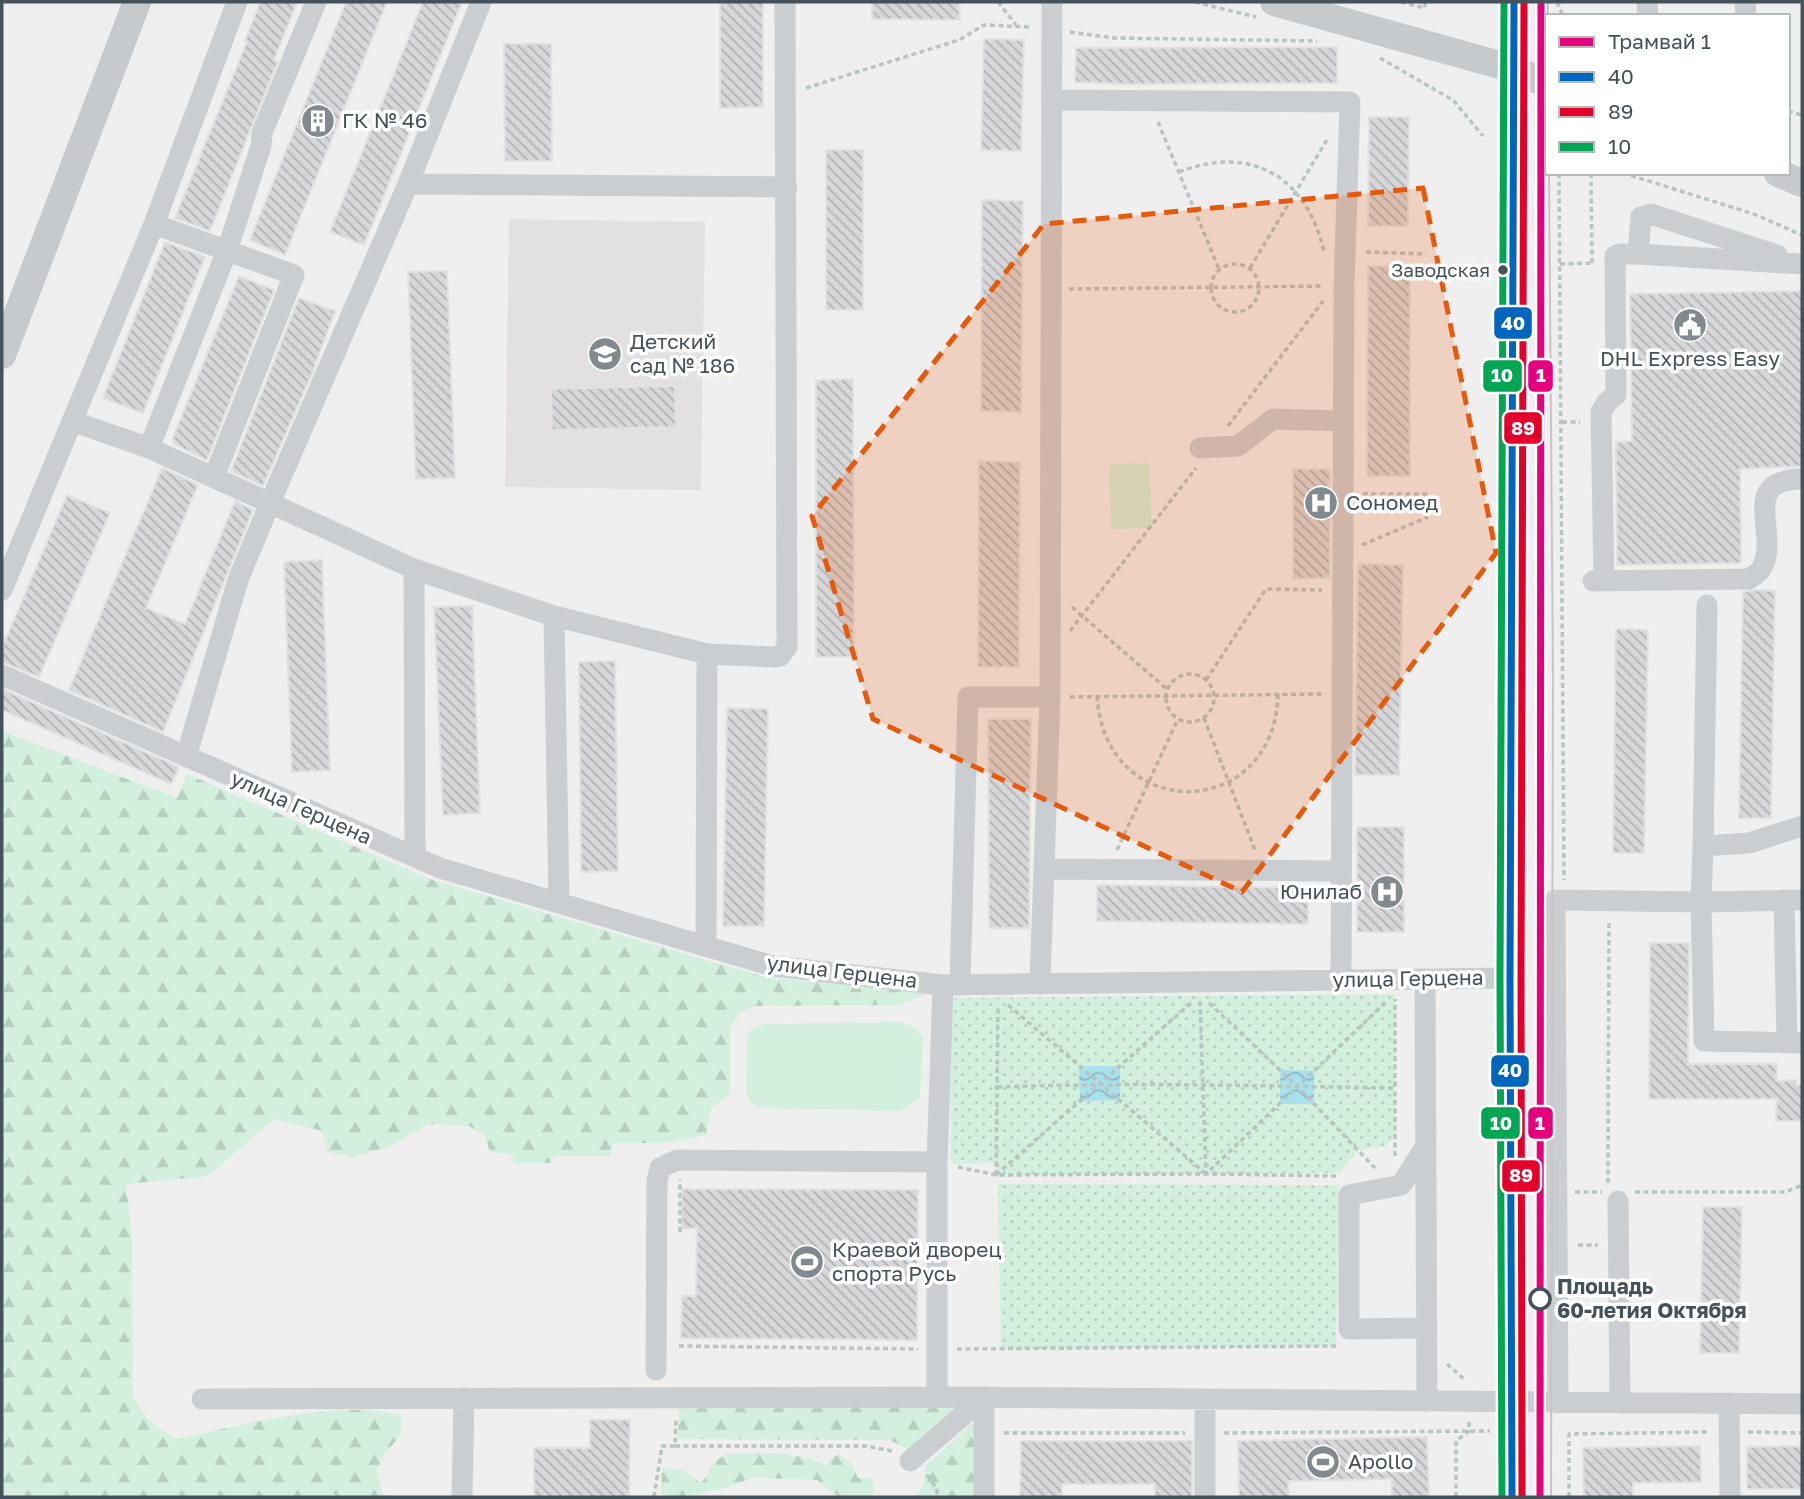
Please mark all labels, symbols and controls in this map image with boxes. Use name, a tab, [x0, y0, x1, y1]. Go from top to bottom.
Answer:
legend	[1545, 14, 1790, 175]
text: Трамвай 1	[1608, 28, 1711, 54]
text: 40	[1608, 63, 1634, 89]
text: 89	[1608, 98, 1634, 124]
building icon: ГК № 46	[299, 102, 337, 140]
place label: ГК № 46	[342, 107, 427, 133]
text: 10	[1608, 133, 1631, 159]
place label: Заводская	[1391, 258, 1490, 281]
marker: Заводская	[1496, 263, 1510, 277]
line badge: 40	[1493, 306, 1533, 340]
public building icon: DHL Express Easy	[1671, 306, 1709, 344]
text: 40	[1501, 311, 1525, 334]
place label: Детский сад № 186	[630, 328, 735, 378]
school or university icon: Детский сад № 186	[586, 335, 624, 373]
place label: DHL Express Easy	[1600, 345, 1780, 371]
line badge: 10	[1482, 359, 1523, 393]
line badge: 1	[1527, 359, 1554, 393]
text: 10	[1491, 363, 1513, 386]
text: 1	[1536, 363, 1546, 386]
line badge: 89	[1503, 411, 1543, 445]
text: 89	[1511, 416, 1535, 439]
hospital icon: Сономед	[1302, 484, 1340, 522]
place label: Сономед	[1346, 489, 1438, 515]
street label: улица Герцена	[227, 764, 376, 850]
hospital icon: Юнилаб	[1368, 873, 1406, 911]
place label: Юнилаб	[1280, 878, 1362, 904]
street label: улица Герцена	[765, 949, 919, 993]
street label: улица Герцена	[1332, 964, 1484, 992]
line badge: 40	[1490, 1054, 1530, 1088]
text: 40	[1498, 1058, 1522, 1081]
line badge: 10	[1480, 1106, 1521, 1140]
line badge: 1	[1527, 1106, 1554, 1140]
text: 10	[1490, 1111, 1512, 1134]
text: 1	[1535, 1111, 1545, 1134]
line badge: 89	[1501, 1159, 1541, 1193]
text: 89	[1509, 1163, 1533, 1186]
place label: Краевой дворец спорта Русь	[832, 1236, 1001, 1286]
sports icon: Краевой дворец спорта Русь	[788, 1243, 826, 1281]
place label: Площадь 60-летия Октября	[1557, 1273, 1746, 1323]
marker: Площадь 60-летия Октября	[1529, 1288, 1551, 1310]
sports icon: Apollo	[1304, 1443, 1342, 1481]
place label: Apollo	[1348, 1448, 1413, 1474]

